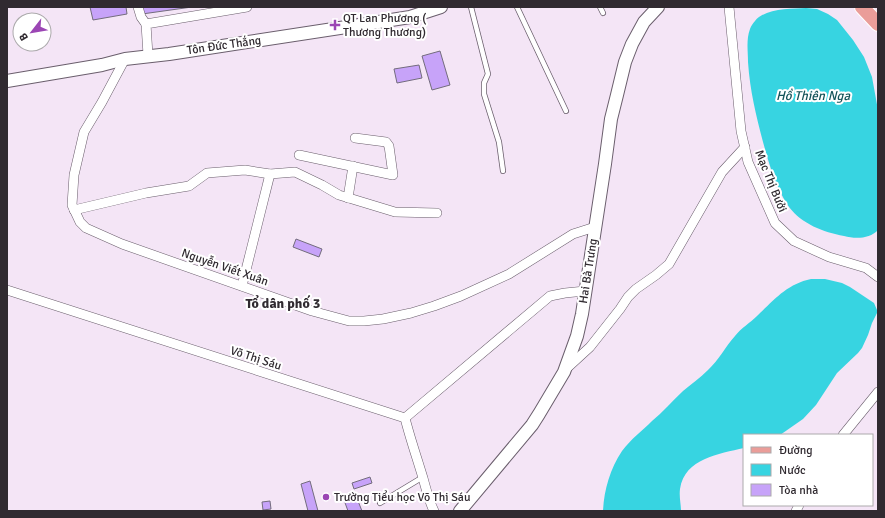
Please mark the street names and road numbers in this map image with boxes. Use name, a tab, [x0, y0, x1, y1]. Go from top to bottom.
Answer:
street label: Tôn Đức Thắng	[186, 33, 262, 58]
street label: Mạc Thị Bưởi	[751, 148, 790, 215]
street label: Hai Bà Trưng	[576, 238, 601, 305]
street label: Nguyễn Viết Xuân	[180, 246, 270, 289]
street label: Võ Thị Sáu	[228, 343, 283, 374]

